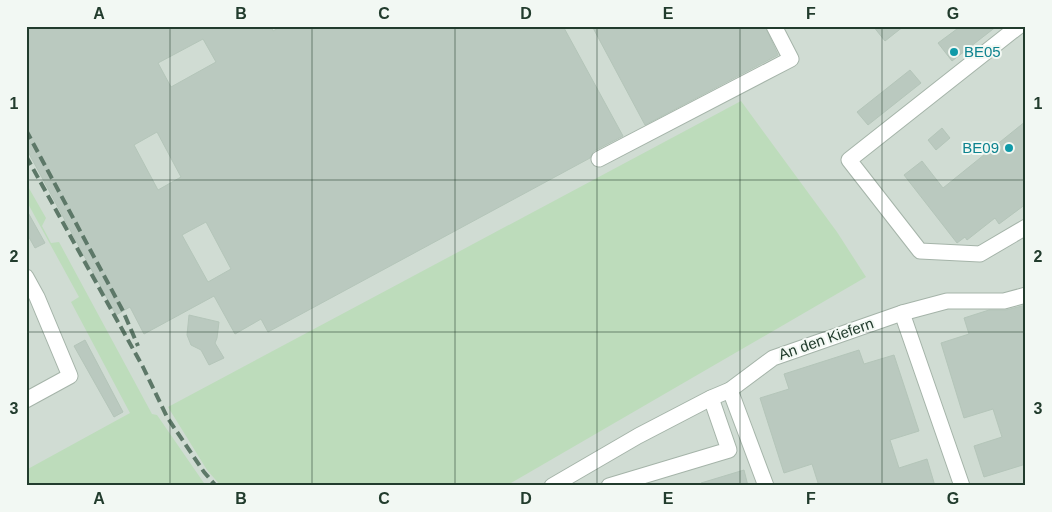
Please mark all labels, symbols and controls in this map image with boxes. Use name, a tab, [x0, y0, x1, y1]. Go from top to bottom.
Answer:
text: A	[93, 5, 105, 22]
text: B	[235, 5, 247, 22]
text: C	[378, 5, 390, 22]
text: D	[520, 5, 532, 22]
text: E	[663, 5, 674, 22]
text: F	[806, 5, 816, 22]
text: G	[947, 5, 959, 22]
place label: BE05	[964, 43, 1001, 60]
marker: BE05	[948, 46, 960, 58]
text: 1	[10, 95, 19, 112]
text: 1	[1034, 95, 1043, 112]
place label: BE09	[962, 139, 999, 156]
marker: BE09	[1003, 142, 1015, 154]
text: 2	[10, 248, 19, 265]
text: 2	[1034, 248, 1043, 265]
street label: An den Kiefern	[776, 314, 876, 363]
text: 3	[10, 400, 19, 417]
text: 3	[1034, 400, 1043, 417]
text: A	[93, 490, 105, 507]
text: B	[235, 490, 247, 507]
text: C	[378, 490, 390, 507]
text: D	[520, 490, 532, 507]
text: E	[663, 490, 674, 507]
text: F	[806, 490, 816, 507]
text: G	[947, 490, 959, 507]

